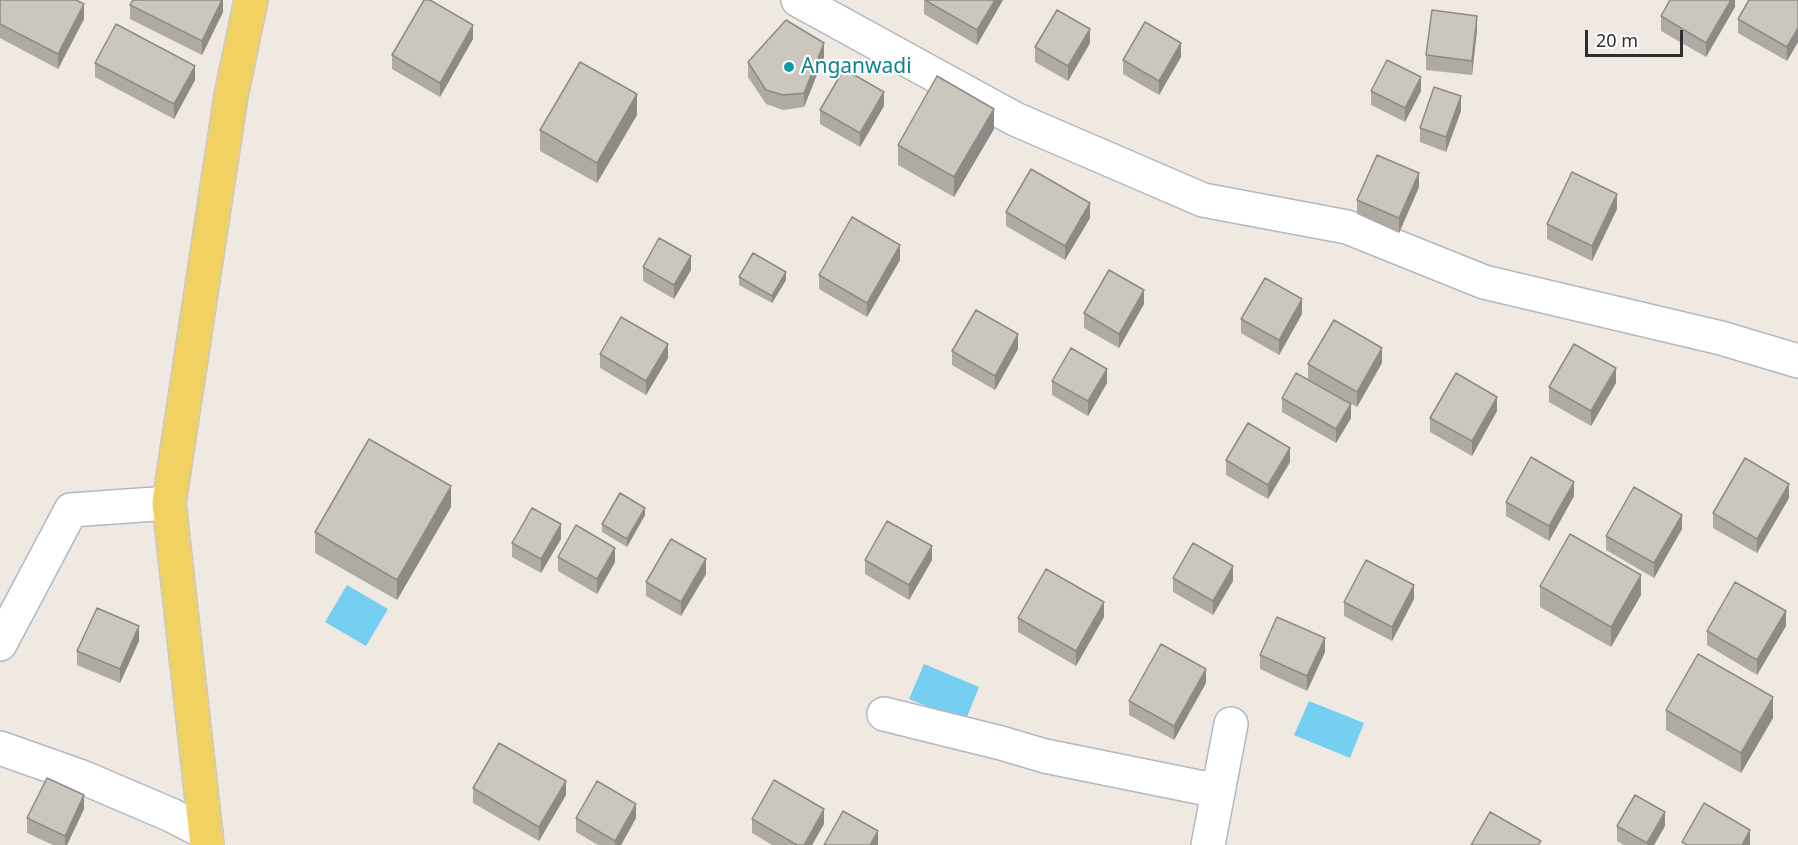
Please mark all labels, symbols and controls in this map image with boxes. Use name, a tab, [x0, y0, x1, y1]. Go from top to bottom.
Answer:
scale bar	[1588, 18, 1686, 56]
text: 20 m	[1596, 28, 1638, 52]
place label: Anganwadi	[801, 54, 912, 80]
marker: Anganwadi	[782, 60, 796, 74]

